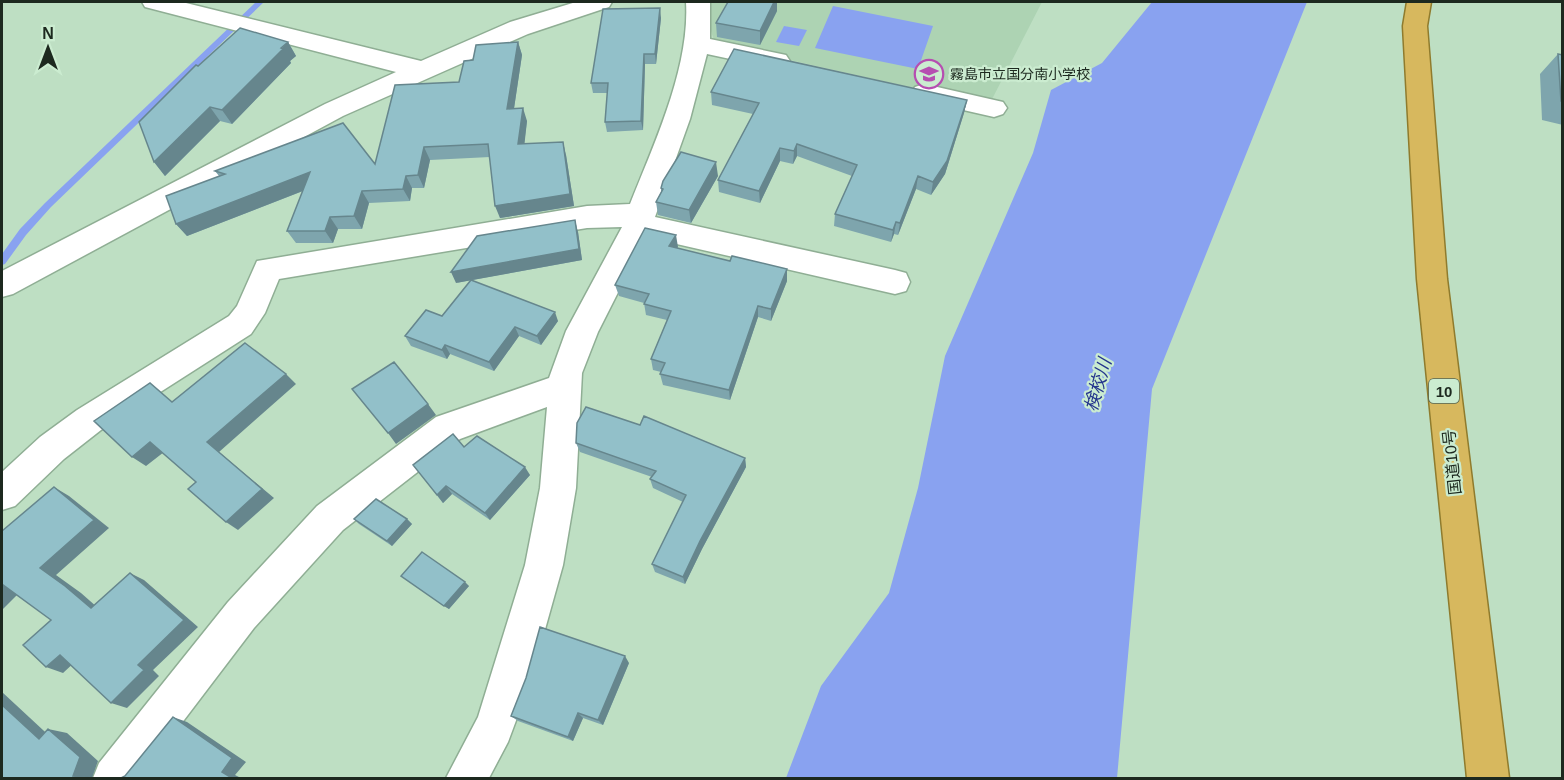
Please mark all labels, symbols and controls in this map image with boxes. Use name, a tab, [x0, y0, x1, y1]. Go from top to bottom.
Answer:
north arrow	[18, 18, 78, 78]
text: N	[42, 25, 54, 42]
school or university icon: 霧島市立国分南小学校	[913, 58, 945, 90]
place label: 霧島市立国分南小学校	[950, 66, 1090, 82]
water label: 検校川	[1081, 354, 1116, 414]
road number: 10	[1429, 379, 1459, 403]
street label: 国道10号	[1440, 428, 1464, 496]

